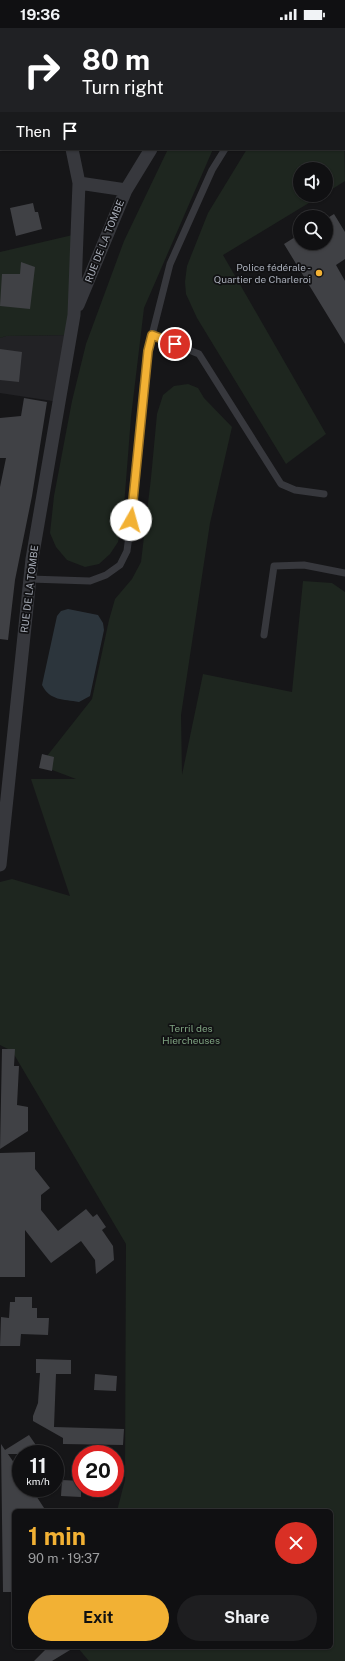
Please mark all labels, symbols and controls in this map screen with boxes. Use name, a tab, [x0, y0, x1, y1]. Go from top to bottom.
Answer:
text: 19:36	[20, 6, 60, 23]
text: 80 m	[82, 43, 150, 76]
icon: right	[16, 44, 68, 96]
text: Turn right	[82, 77, 164, 98]
icon: arrive	[59, 120, 81, 142]
text: Then	[16, 123, 51, 140]
map controls	[293, 162, 333, 250]
button: sound	[293, 162, 333, 202]
street label: RUE DE LA TOMBE	[82, 198, 126, 284]
button: search	[293, 210, 333, 250]
place label: Police fédérale - Quartier de Charleroi	[214, 261, 311, 285]
marker: Police fédérale - Quartier de Charleroi	[314, 268, 324, 278]
pin	[158, 327, 192, 361]
icon: arrive	[164, 333, 186, 355]
position arrow	[110, 499, 152, 541]
street label: RUE DE LA TOMBE	[18, 544, 40, 634]
park label: Terril des Hiercheuses	[162, 1022, 220, 1046]
speed limit sign: 20	[72, 1445, 124, 1497]
text: 11	[29, 1454, 47, 1478]
text: km/h	[26, 1475, 50, 1487]
text: 1 min	[28, 1522, 86, 1550]
button: close	[275, 1522, 317, 1564]
text: 90 m · 19:37	[28, 1551, 100, 1566]
button: Exit	[28, 1595, 169, 1641]
button: Share	[177, 1595, 317, 1641]

